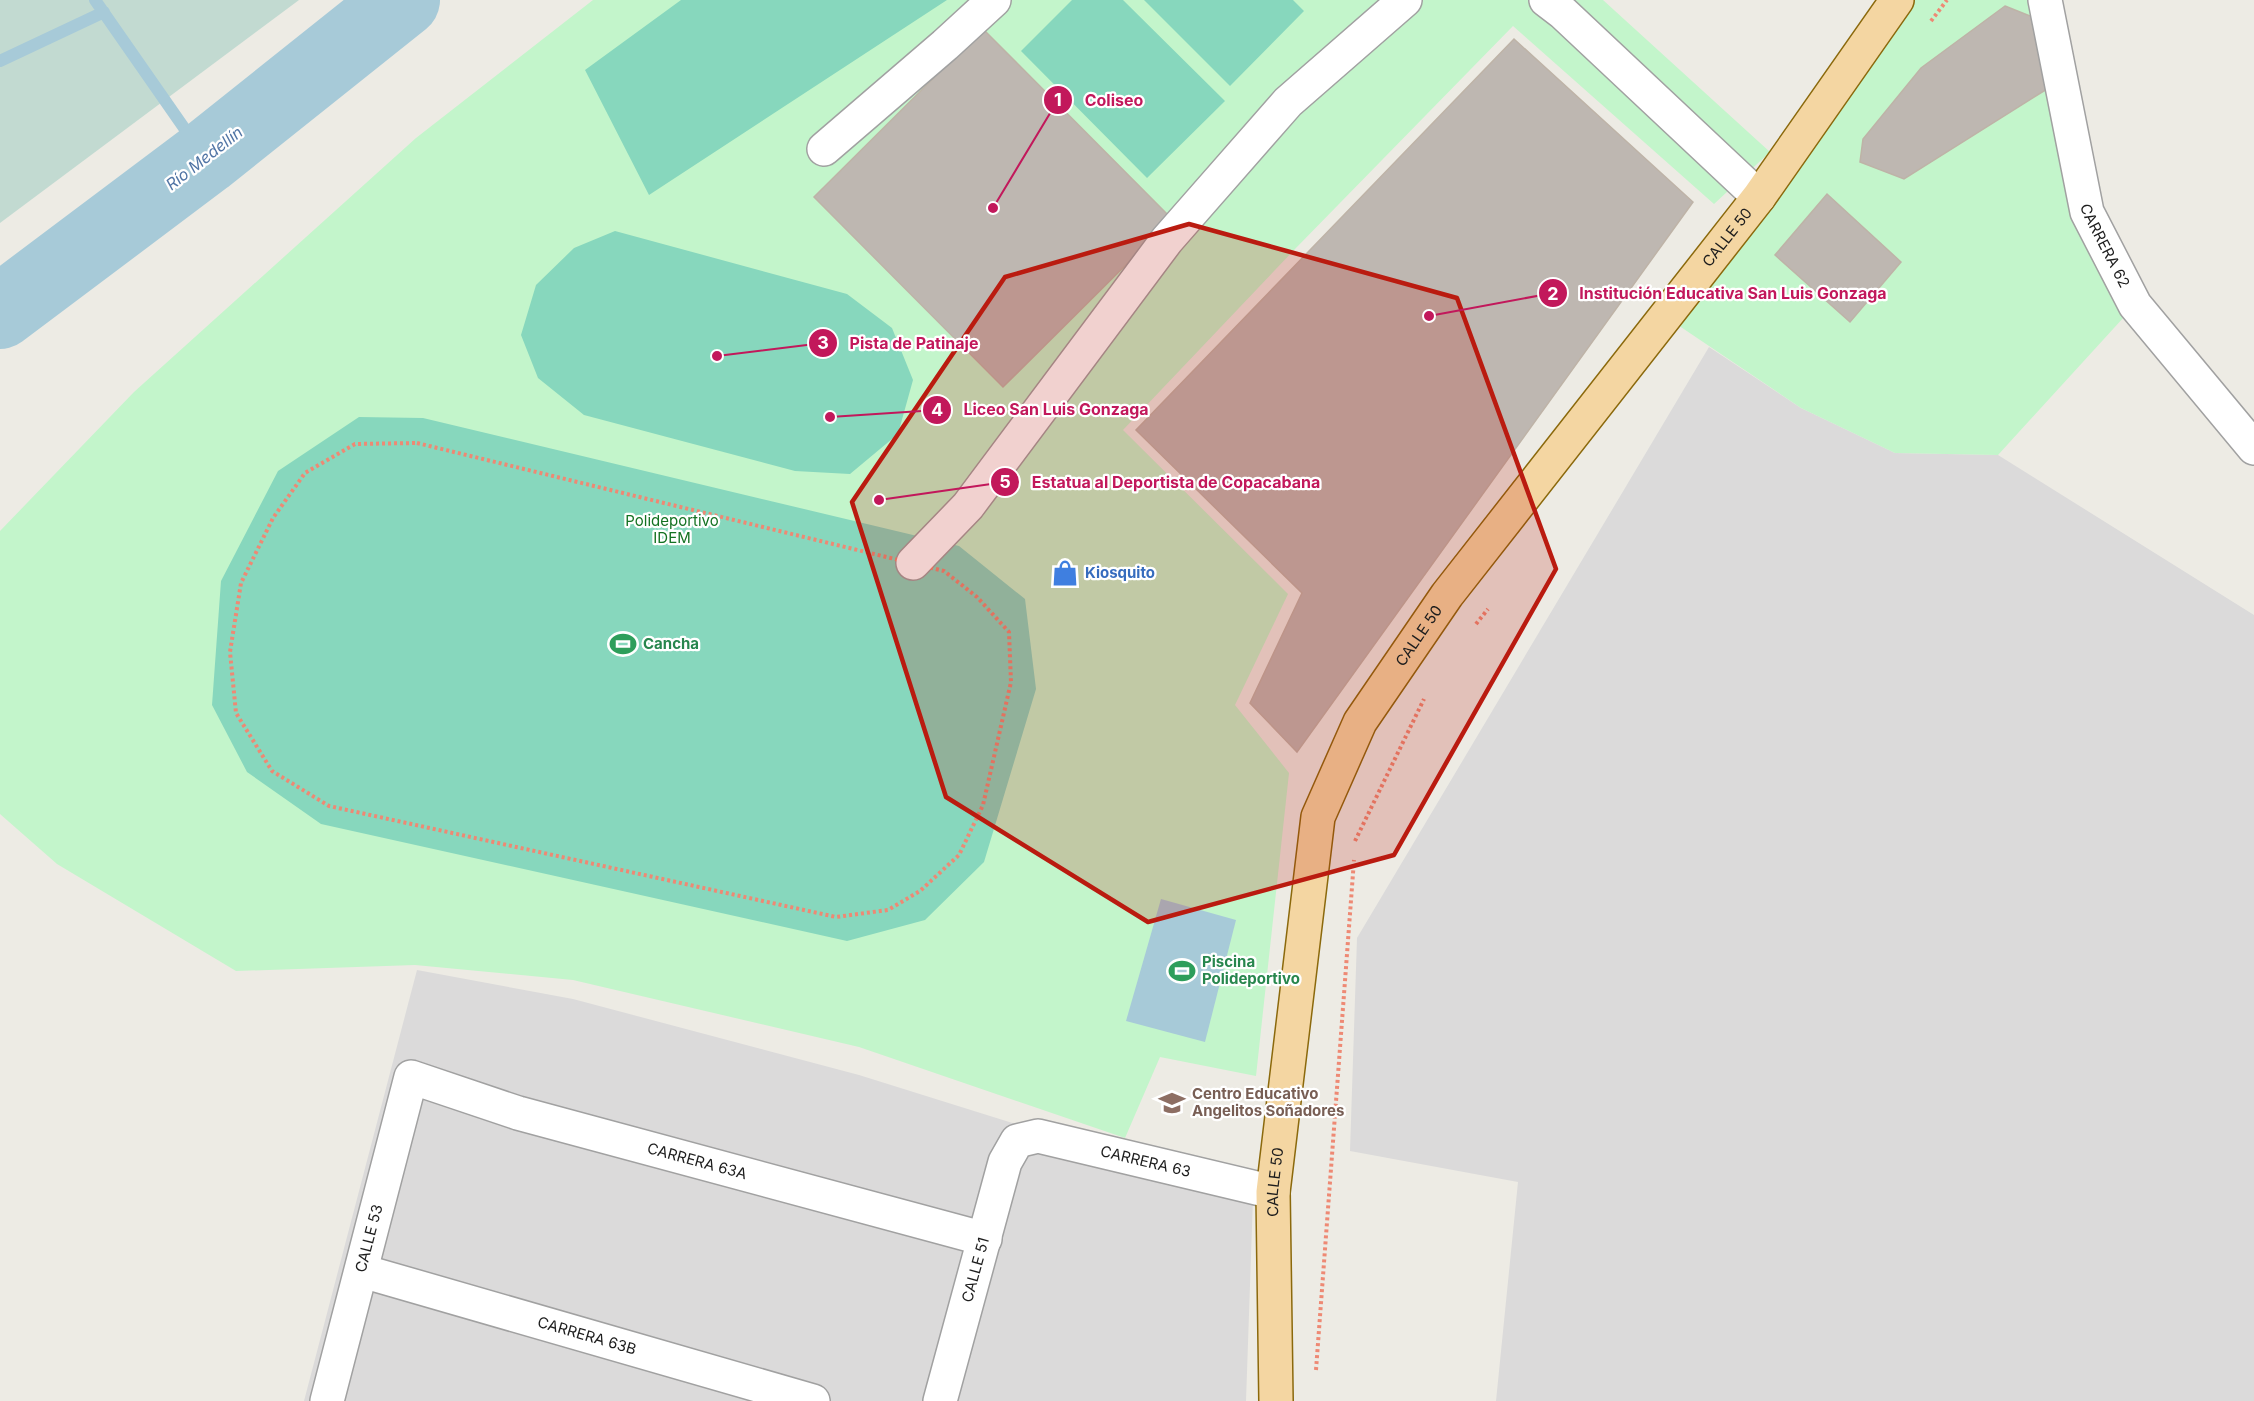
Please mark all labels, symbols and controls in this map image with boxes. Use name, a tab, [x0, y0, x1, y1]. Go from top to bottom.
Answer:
callout: Coliseo	[1043, 83, 1156, 117]
text: 1	[1054, 89, 1062, 110]
text: Coliseo	[1085, 90, 1144, 110]
water label: Río Medellín	[162, 122, 246, 194]
street label: CARRERA 62	[2077, 202, 2134, 291]
street label: CALLE 50	[1698, 204, 1756, 270]
callout: Institución Educativa San Luis Gonzaga	[1538, 276, 1899, 310]
text: 2	[1547, 283, 1559, 304]
text: Institución Educativa San Luis Gonzaga	[1579, 283, 1887, 303]
callout: Pista de Patinaje	[808, 326, 991, 360]
text: 3	[817, 332, 829, 353]
text: Pista de Patinaje	[850, 333, 978, 353]
callout: Liceo San Luis Gonzaga	[922, 393, 1161, 427]
text: 4	[931, 399, 943, 420]
text: Liceo San Luis Gonzaga	[963, 399, 1149, 419]
callout: Estatua al Deportista de Copacabana	[990, 465, 1332, 499]
text: 5	[999, 471, 1011, 492]
text: Estatua al Deportista de Copacabana	[1032, 472, 1320, 492]
park label: Polideportivo IDEM	[625, 511, 719, 547]
shop icon: Kiosquito	[1050, 558, 1080, 588]
place label: Kiosquito	[1085, 563, 1155, 582]
street label: CALLE 50	[1391, 601, 1446, 670]
sports icon: Cancha	[608, 629, 638, 659]
place label: Cancha	[643, 634, 699, 653]
place label: Piscina Polideportivo	[1202, 952, 1300, 988]
sports icon: Piscina Polideportivo	[1167, 956, 1197, 986]
place label: Centro Educativo Angelitos Soñadores	[1192, 1084, 1344, 1120]
school or university icon: Centro Educativo Angelitos Soñadores	[1157, 1088, 1187, 1118]
street label: CARRERA 63A	[645, 1138, 749, 1183]
street label: CARRERA 63	[1099, 1141, 1193, 1181]
street label: CALLE 50	[1263, 1146, 1287, 1217]
street label: CALLE 53	[351, 1202, 387, 1274]
street label: CALLE 51	[957, 1235, 993, 1304]
street label: CARRERA 63B	[535, 1312, 639, 1359]

